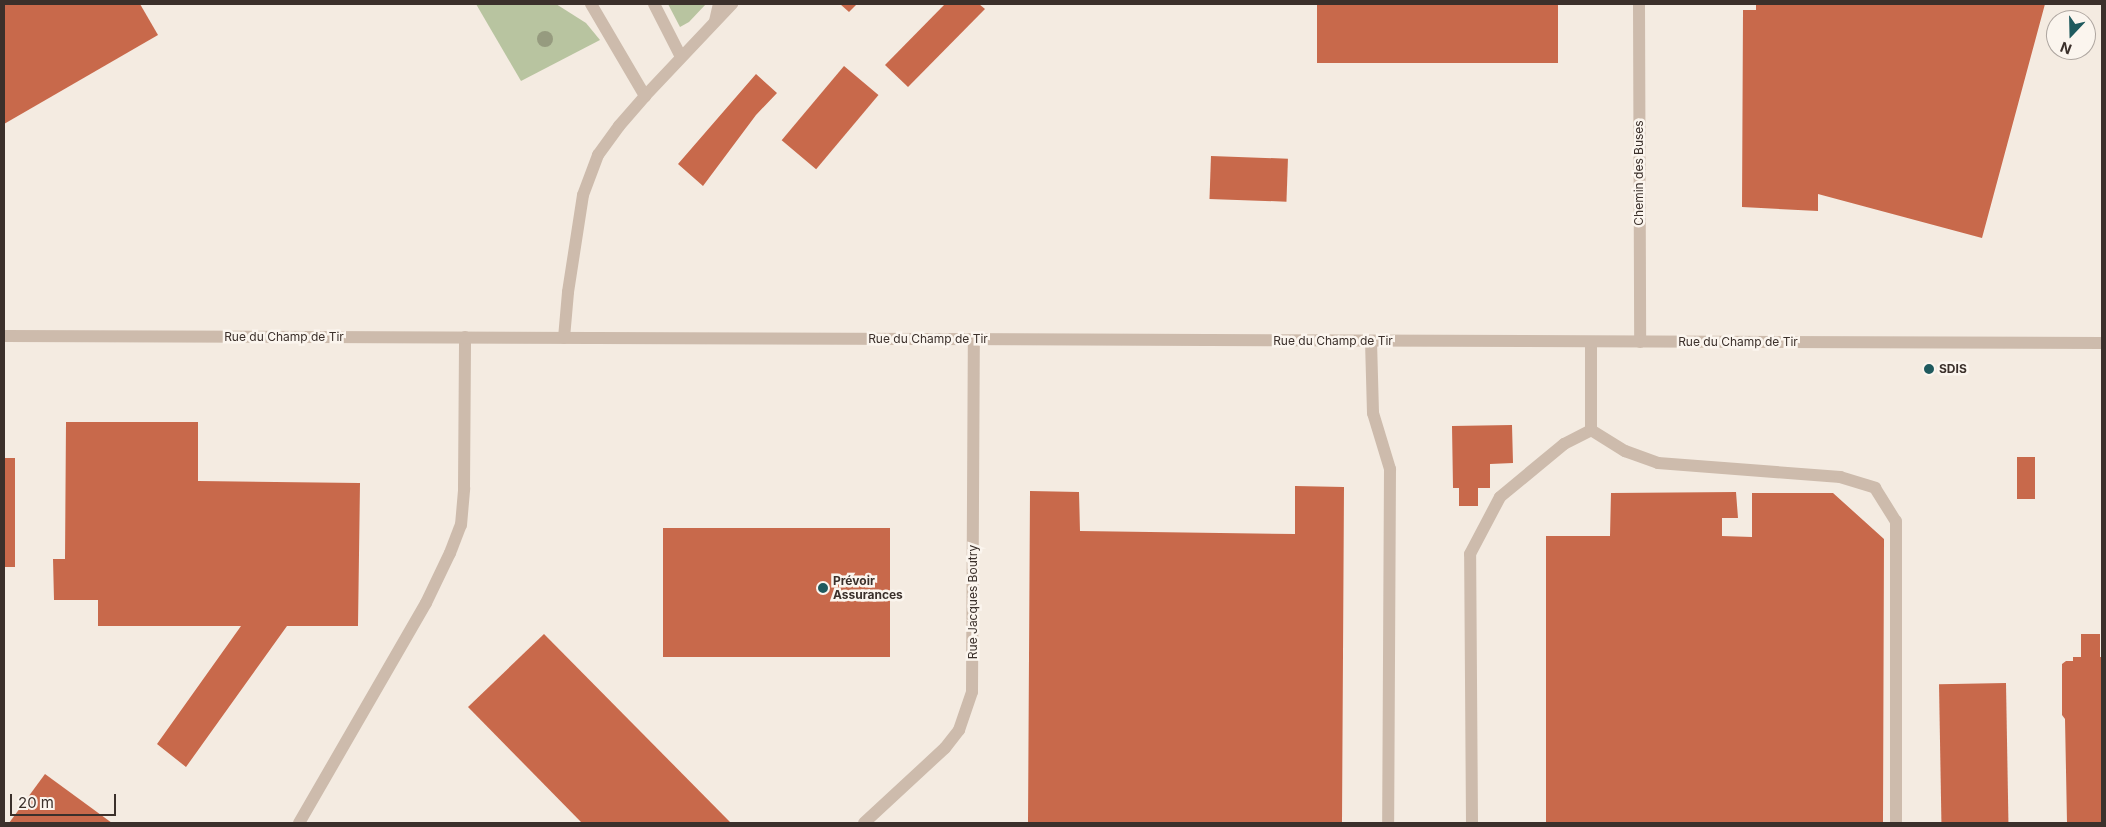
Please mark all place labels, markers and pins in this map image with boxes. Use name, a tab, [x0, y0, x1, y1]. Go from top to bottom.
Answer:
place label: SDIS	[1939, 362, 1967, 376]
marker: SDIS	[1923, 363, 1935, 375]
place label: Prévoir Assurances	[833, 574, 903, 602]
marker: Prévoir Assurances	[817, 582, 829, 594]

